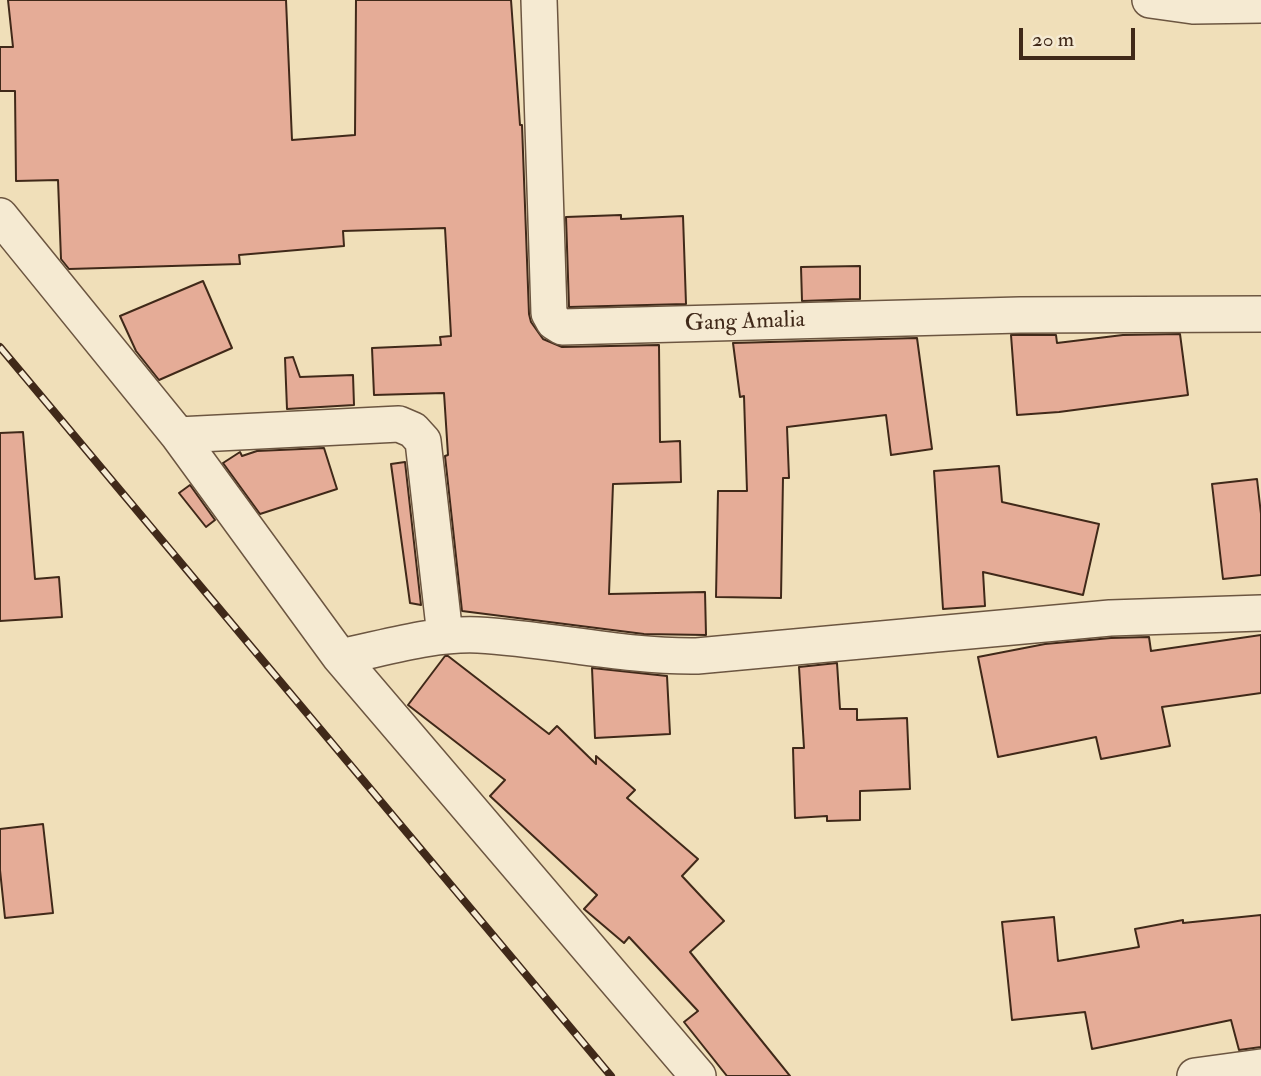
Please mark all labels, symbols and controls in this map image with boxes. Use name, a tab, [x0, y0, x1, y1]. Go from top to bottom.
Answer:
scale bar	[1023, 14, 1138, 58]
text: 20 m	[1032, 26, 1074, 53]
street label: Gang Amalia	[684, 307, 806, 339]

